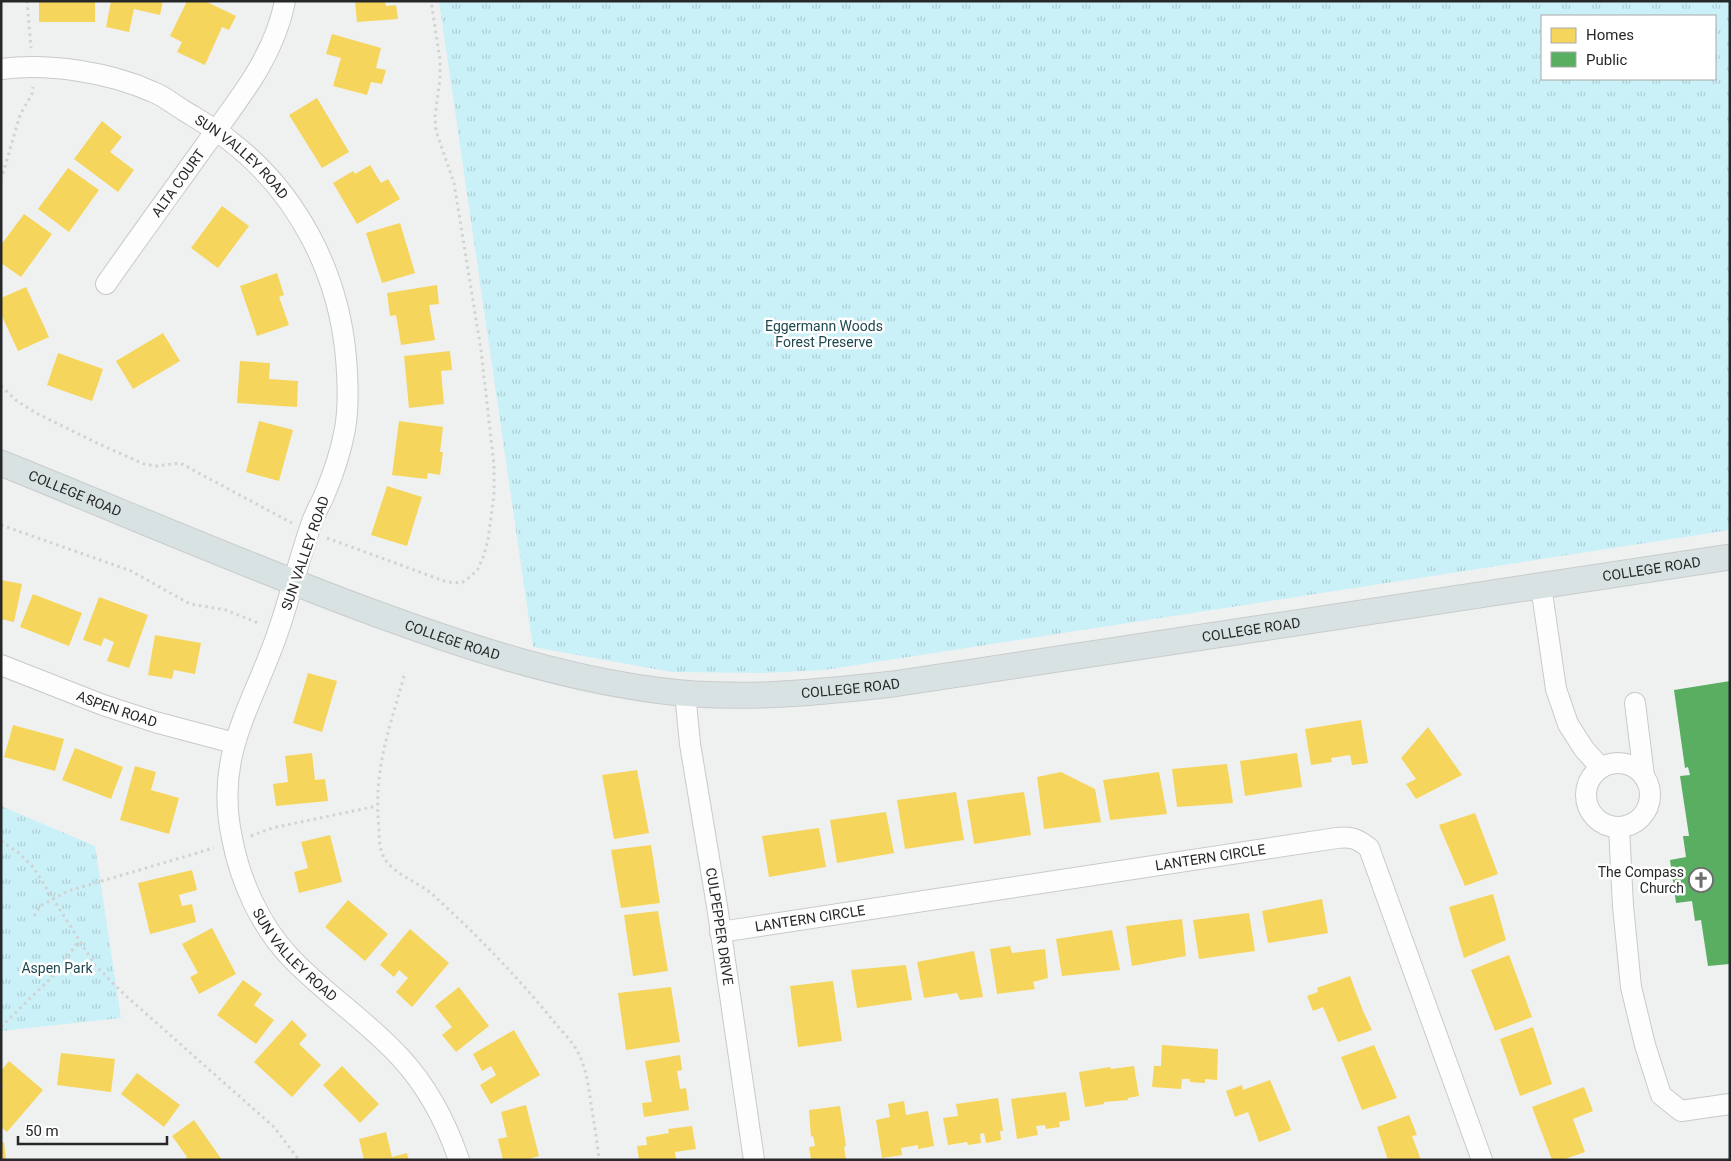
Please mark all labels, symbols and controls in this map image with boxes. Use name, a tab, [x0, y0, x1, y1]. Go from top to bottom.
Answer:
legend	[1541, 15, 1716, 80]
text: Homes	[1586, 26, 1634, 44]
text: Public	[1586, 51, 1627, 69]
street label: SUN VALLEY ROAD	[192, 111, 292, 202]
street label: ALTA COURT	[148, 146, 208, 220]
park label: Eggermann Woods Forest Preserve	[765, 318, 883, 350]
street label: COLLEGE ROAD	[26, 467, 124, 520]
street label: SUN VALLEY ROAD	[278, 494, 332, 612]
street label: COLLEGE ROAD	[1601, 554, 1702, 584]
street label: COLLEGE ROAD	[1201, 614, 1301, 645]
street label: COLLEGE ROAD	[403, 617, 502, 663]
street label: COLLEGE ROAD	[800, 675, 901, 701]
street label: ASPEN ROAD	[74, 687, 159, 730]
street label: LANTERN CIRCLE	[1154, 841, 1267, 874]
place label: The Compass Church	[1598, 864, 1684, 896]
street label: CULPEPPER DRIVE	[703, 866, 736, 986]
church icon: The Compass Church	[1688, 867, 1714, 893]
street label: LANTERN CIRCLE	[754, 902, 866, 935]
street label: SUN VALLEY ROAD	[250, 905, 340, 1005]
park label: Aspen Park	[21, 960, 93, 976]
scale bar	[18, 1114, 166, 1146]
text: 50 m	[25, 1122, 59, 1140]

